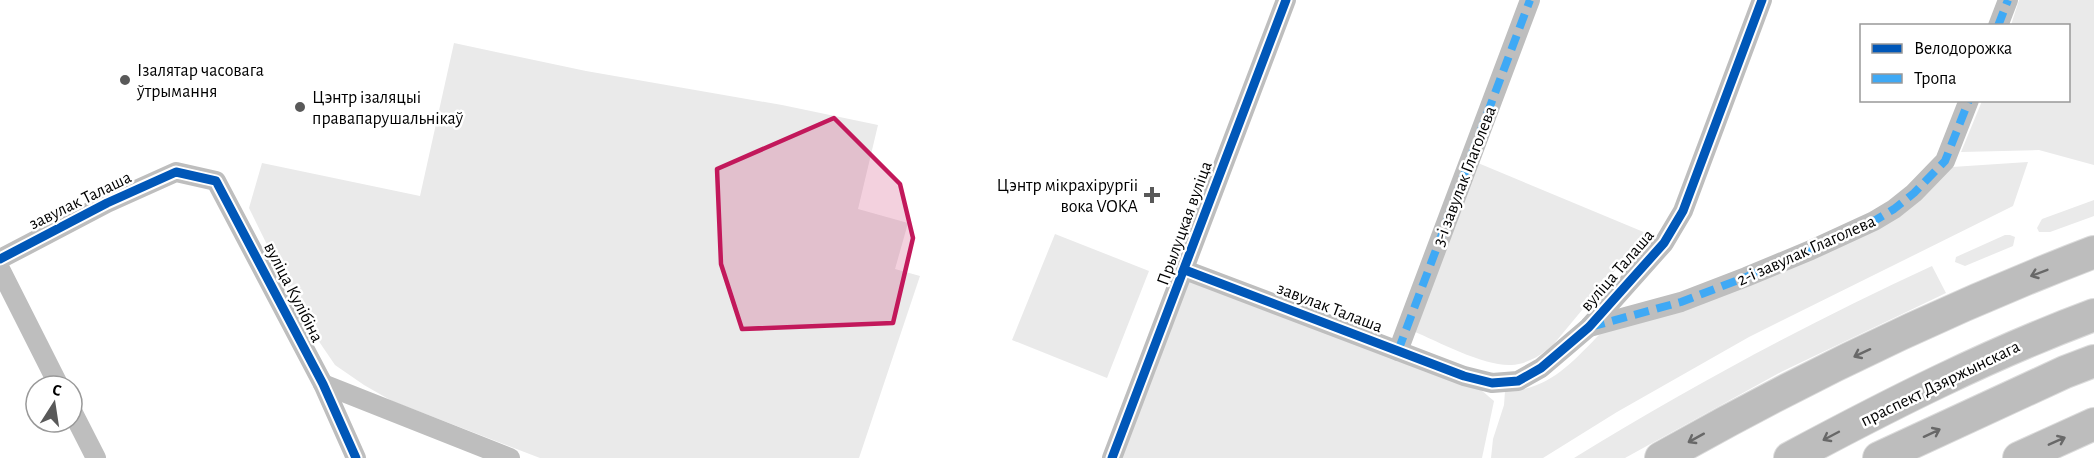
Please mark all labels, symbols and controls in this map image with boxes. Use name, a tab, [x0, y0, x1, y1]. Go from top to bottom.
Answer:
legend	[1860, 24, 2070, 102]
text: Велодорожка	[1914, 40, 2012, 58]
place label: Ізалятар часовага ўтрымання	[136, 62, 264, 101]
text: Тропа	[1914, 70, 1957, 88]
marker: Ізалятар часовага ўтрымання	[118, 73, 132, 87]
place label: Цэнтр ізаляцыі правапарушальнікаў	[312, 89, 463, 128]
marker: Цэнтр ізаляцыі правапарушальнікаў	[293, 100, 307, 114]
street label: 3-і завулак Глаголева	[1430, 104, 1500, 249]
street label: Прылуцкая вуліца	[1154, 159, 1216, 288]
street label: завулак Талаша	[26, 168, 134, 233]
place label: Цэнтр мікрахірургіі вока VOKA	[997, 177, 1139, 216]
marker: Цэнтр мікрахірургіі вока VOKA	[1143, 186, 1161, 204]
street label: 2-і завулак Глаголева	[1734, 212, 1878, 290]
street label: вуліца Талаша	[1578, 226, 1658, 315]
street label: вуліца Кулібіна	[260, 239, 327, 345]
one-way arrow	[2031, 268, 2049, 279]
street label: завулак Талаша	[1274, 280, 1385, 336]
street label: праспект Дзяржынскага	[1858, 338, 2023, 430]
one-way arrow	[1853, 348, 1871, 360]
north arrow	[24, 374, 84, 434]
text: С	[51, 382, 63, 399]
one-way arrow	[1922, 427, 1940, 439]
one-way arrow	[1823, 431, 1841, 442]
one-way arrow	[1688, 432, 1705, 444]
one-way arrow	[2047, 435, 2065, 446]

